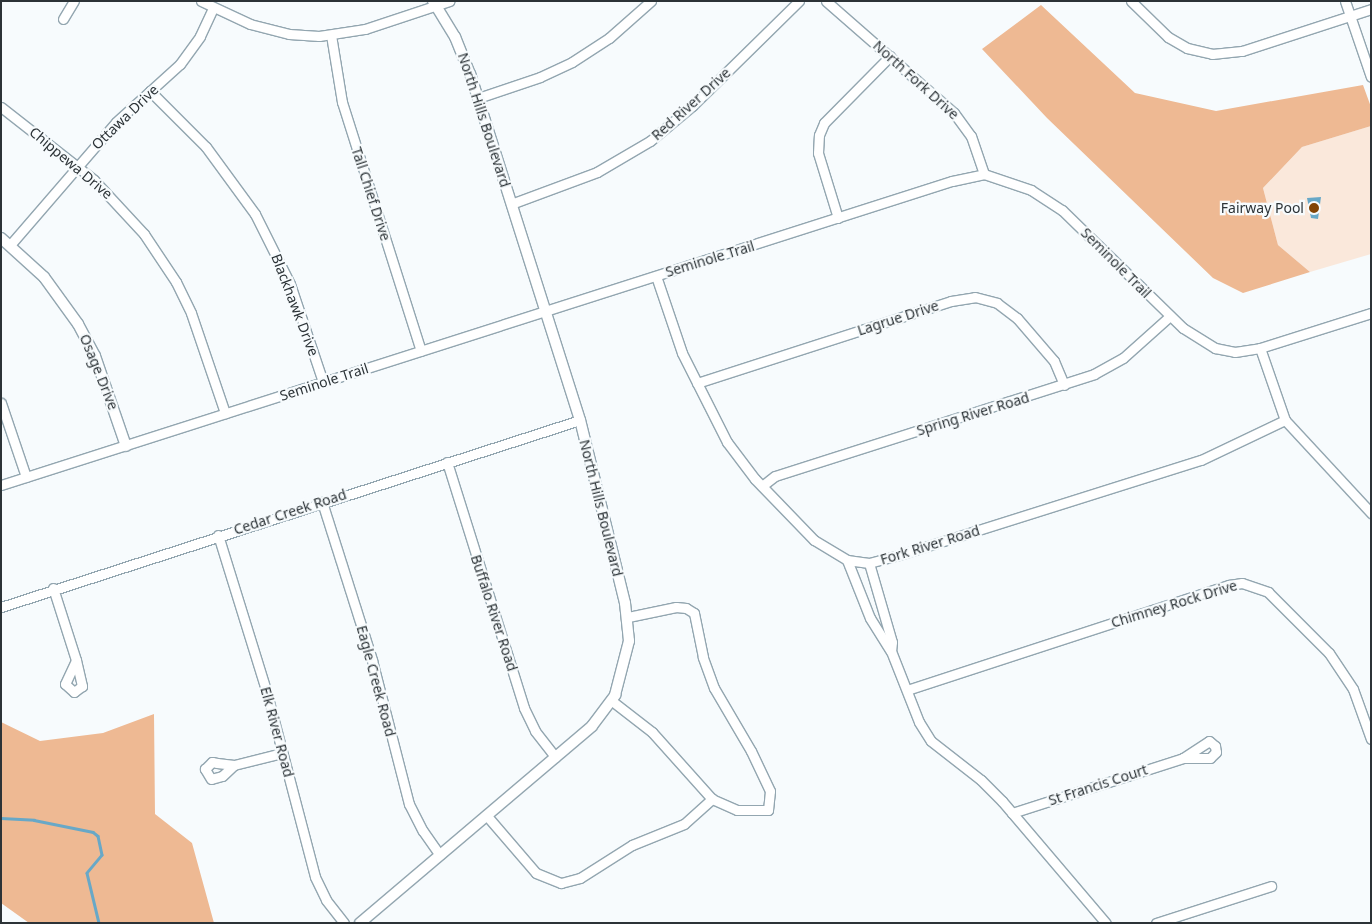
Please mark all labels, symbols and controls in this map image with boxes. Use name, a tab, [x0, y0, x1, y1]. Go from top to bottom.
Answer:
street label: North Fork Drive	[870, 37, 962, 123]
street label: North Hills Boulevard	[454, 51, 514, 189]
street label: Red River Drive	[648, 64, 734, 144]
street label: Ottawa Drive	[88, 81, 162, 153]
street label: Chippewa Drive	[26, 123, 116, 203]
street label: Tall Chief Drive	[348, 145, 394, 243]
place label: Fairway Pool	[1221, 200, 1304, 216]
marker: Fairway Pool	[1308, 202, 1320, 214]
street label: Seminole Trail	[1077, 224, 1155, 302]
street label: Seminole Trail	[663, 237, 757, 281]
street label: Blackhawk Drive	[268, 252, 322, 358]
street label: Lagrue Drive	[855, 297, 941, 339]
street label: Osage Drive	[76, 332, 122, 412]
street label: Seminole Trail	[278, 360, 370, 404]
street label: Spring River Road	[915, 389, 1031, 439]
street label: North Hills Boulevard	[576, 438, 626, 578]
street label: Cedar Creek Road	[232, 486, 348, 538]
street label: Fork River Road	[878, 522, 982, 568]
street label: Buffalo River Road	[467, 553, 521, 673]
street label: Chimney Rock Drive	[1109, 577, 1239, 631]
street label: Eagle Creek Road	[353, 624, 399, 738]
street label: Elk River Road	[257, 685, 297, 779]
street label: St Francis Court	[1046, 761, 1150, 809]

